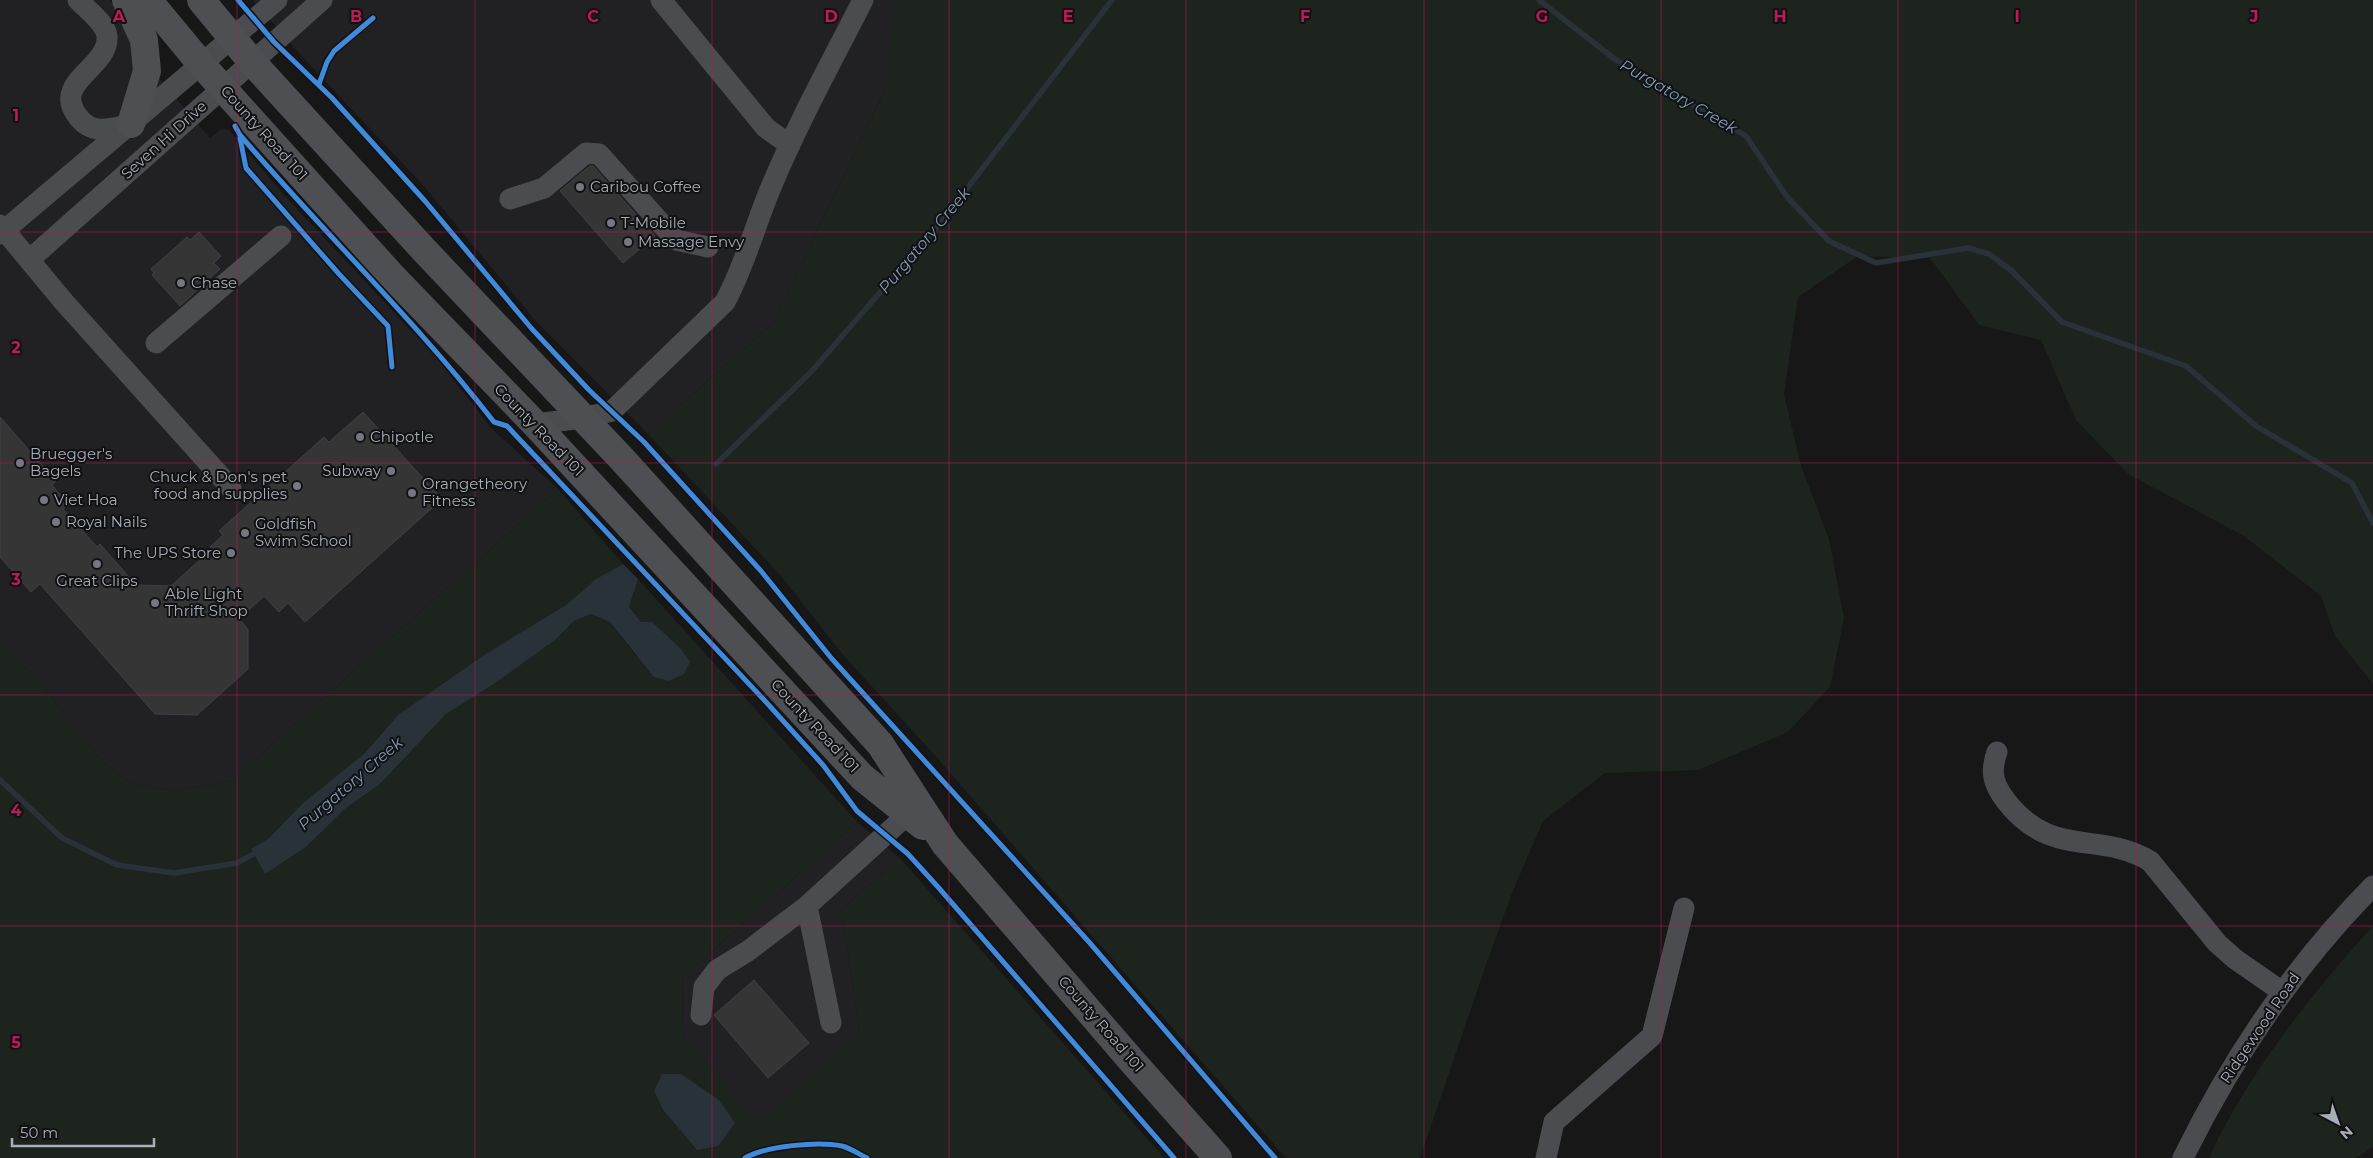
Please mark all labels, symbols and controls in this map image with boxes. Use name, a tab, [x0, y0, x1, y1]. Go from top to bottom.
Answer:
text: A	[112, 7, 126, 26]
text: B	[350, 7, 362, 26]
text: C	[587, 7, 599, 26]
text: D	[824, 7, 838, 26]
text: E	[1063, 7, 1073, 26]
text: F	[1300, 7, 1310, 26]
text: G	[1536, 7, 1548, 26]
text: H	[1774, 7, 1786, 26]
text: I	[2014, 7, 2020, 26]
text: J	[2249, 7, 2258, 26]
water label: Purgatory Creek	[1617, 55, 1742, 138]
street label: County Road 101	[217, 81, 312, 184]
street label: Seven Hi Drive	[117, 96, 210, 183]
text: 1	[13, 106, 19, 125]
place label: Caribou Coffee	[590, 177, 701, 196]
marker: Caribou Coffee	[574, 181, 586, 193]
water label: Purgatory Creek	[875, 182, 975, 297]
place label: T-Mobile	[621, 213, 686, 232]
marker: T-Mobile	[605, 217, 617, 229]
place label: Massage Envy	[638, 232, 745, 251]
marker: Massage Envy	[622, 236, 634, 248]
place label: Chase	[191, 273, 237, 292]
marker: Chase	[175, 277, 187, 289]
text: 2	[11, 338, 21, 357]
street label: County Road 101	[490, 379, 588, 480]
place label: Chipotle	[370, 427, 434, 446]
marker: Chipotle	[354, 431, 366, 443]
place label: Bruegger's Bagels	[30, 444, 112, 480]
marker: Bruegger's Bagels	[14, 457, 26, 469]
place label: Subway	[322, 461, 382, 480]
marker: Subway	[385, 465, 397, 477]
place label: Chuck & Don's pet food and supplies	[149, 467, 287, 503]
place label: Orangetheory Fitness	[422, 474, 528, 510]
marker: Chuck & Don's pet food and supplies	[291, 480, 303, 492]
marker: Orangetheory Fitness	[406, 487, 418, 499]
place label: Viet Hoa	[54, 490, 118, 509]
marker: Viet Hoa	[38, 494, 50, 506]
place label: Royal Nails	[66, 512, 147, 531]
place label: Goldfish Swim School	[255, 514, 352, 550]
marker: Royal Nails	[50, 516, 62, 528]
marker: Goldfish Swim School	[239, 527, 251, 539]
place label: The UPS Store	[114, 543, 221, 562]
marker: The UPS Store	[225, 547, 237, 559]
marker: Great Clips	[91, 558, 103, 570]
text: 3	[10, 570, 21, 589]
place label: Great Clips	[56, 571, 138, 590]
place label: Able Light Thrift Shop	[165, 584, 248, 620]
marker: Able Light Thrift Shop	[149, 597, 161, 609]
street label: County Road 101	[767, 675, 864, 777]
water label: Purgatory Creek	[294, 732, 408, 834]
text: 4	[10, 801, 22, 820]
street label: Ridgewood Road	[2216, 969, 2304, 1087]
street label: County Road 101	[1054, 972, 1148, 1076]
text: 5	[11, 1033, 21, 1052]
north arrow	[2313, 1098, 2363, 1148]
scale bar	[12, 1116, 155, 1148]
text: N	[2336, 1122, 2357, 1143]
text: 50 m	[20, 1123, 58, 1142]

